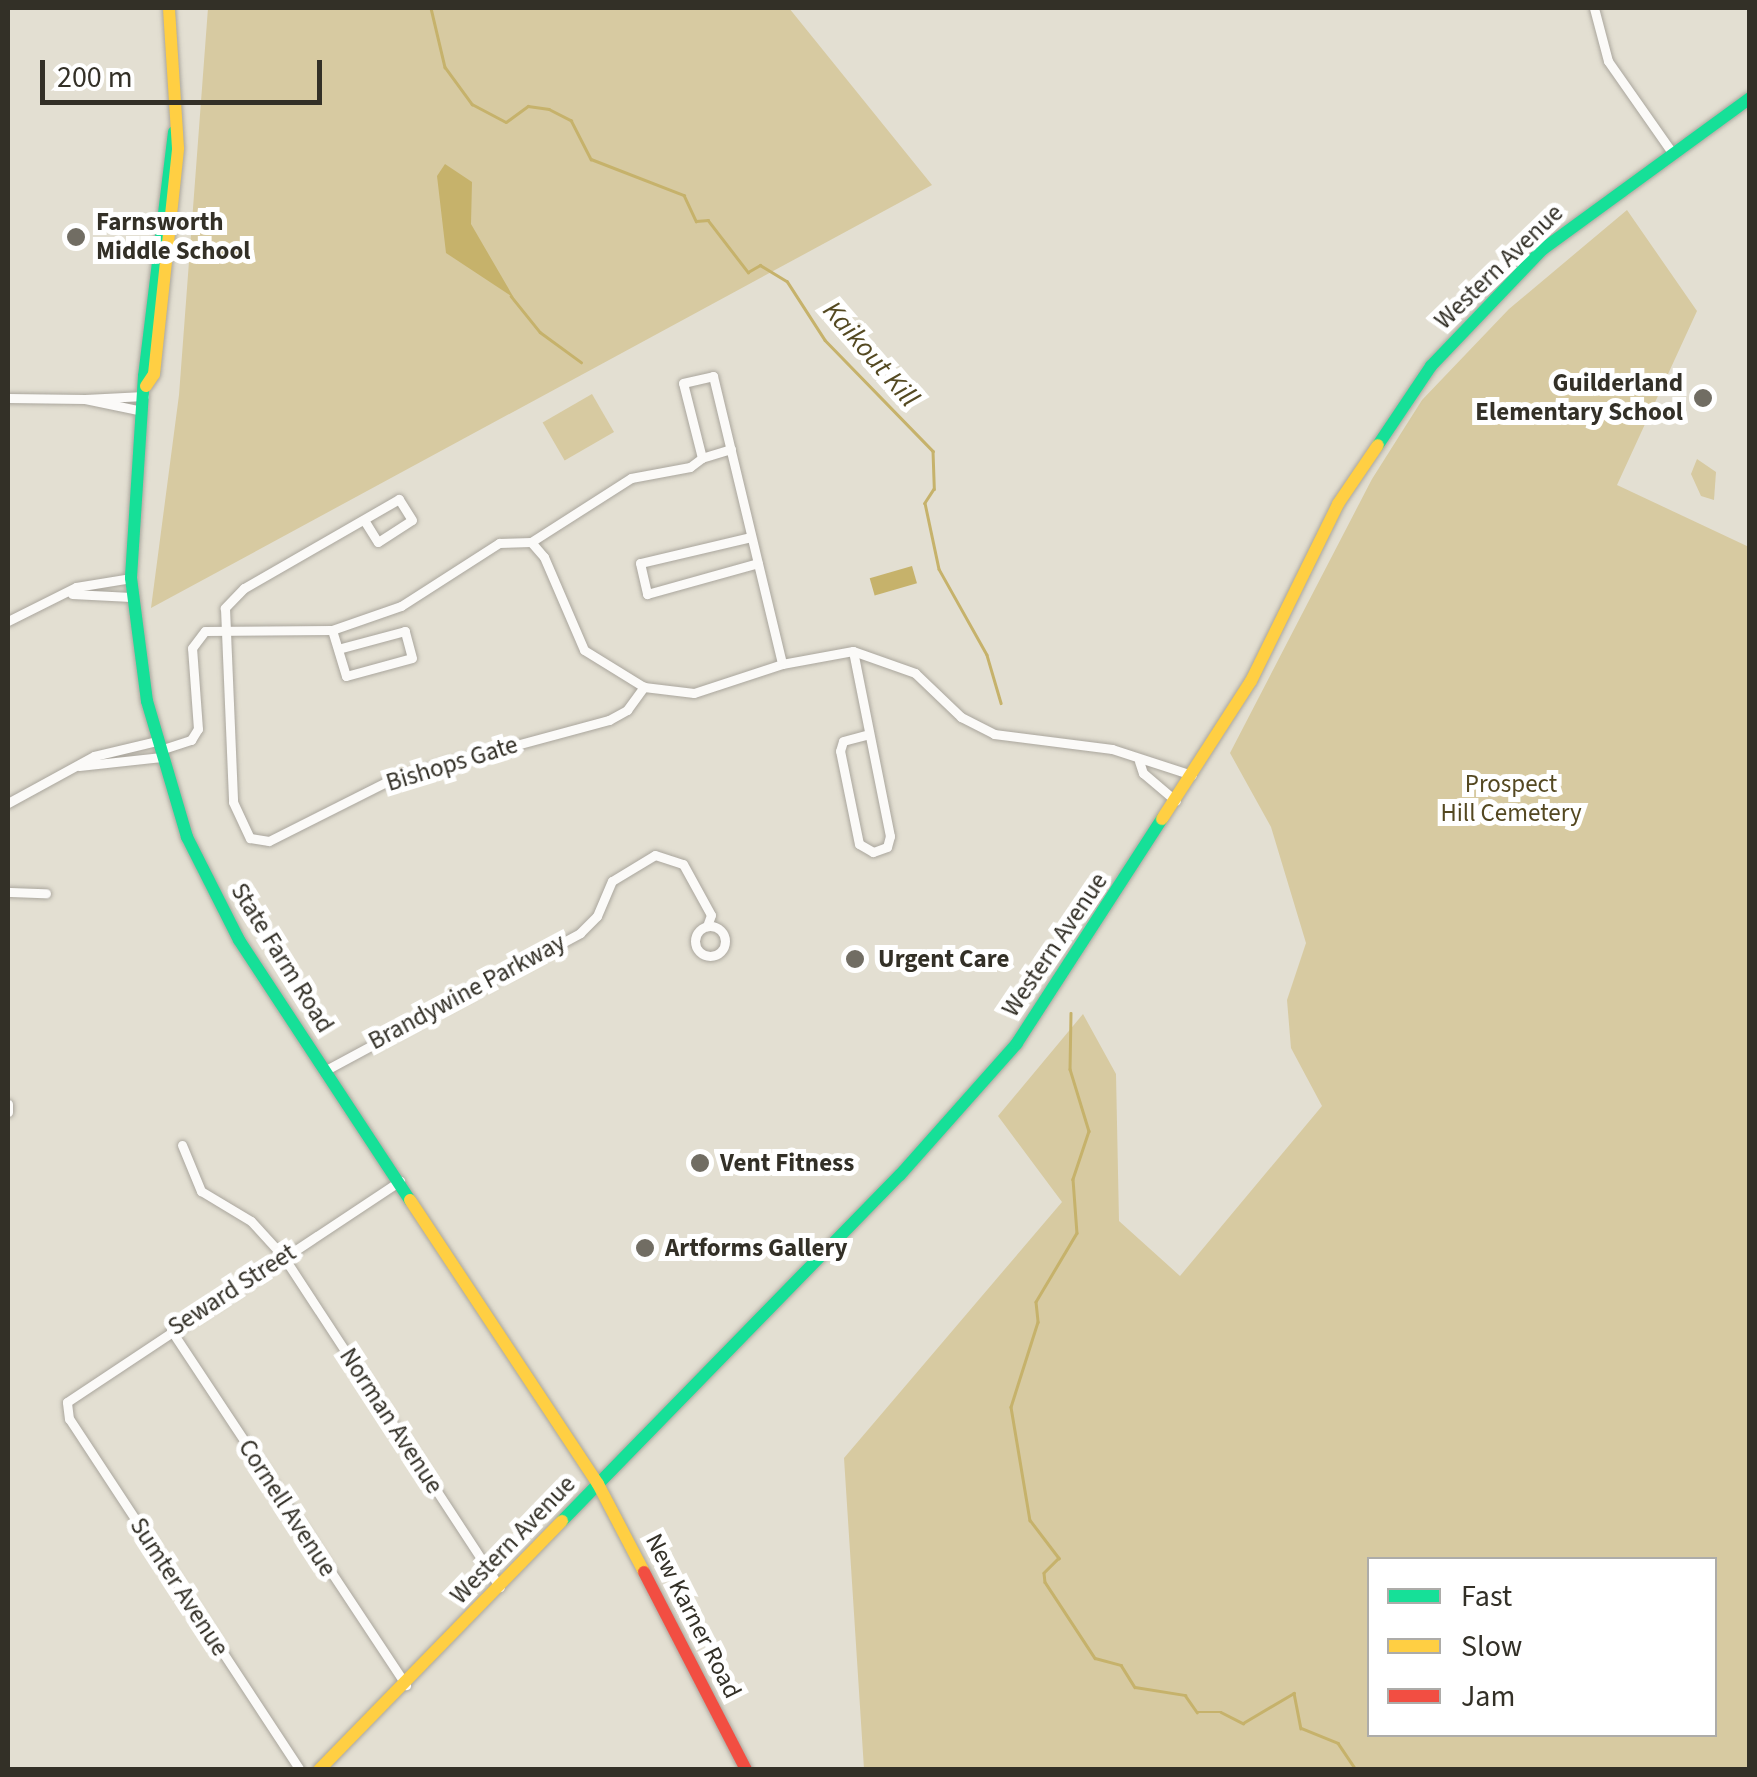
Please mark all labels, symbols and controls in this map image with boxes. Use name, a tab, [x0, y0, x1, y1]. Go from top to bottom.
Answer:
scale bar	[45, 40, 328, 102]
text: 200 m	[57, 56, 133, 99]
street label: Western Avenue	[1429, 198, 1569, 336]
place label: Farnsworth Middle School	[96, 208, 250, 267]
marker: Farnsworth Middle School	[65, 226, 87, 248]
water label: Kaikout Kill	[816, 294, 926, 414]
place label: Guilderland Elementary School	[1475, 369, 1683, 428]
marker: Guilderland Elementary School	[1692, 387, 1714, 409]
street label: Bishops Gate	[383, 730, 521, 798]
park label: Prospect Hill Cemetery	[1440, 770, 1582, 829]
street label: Western Avenue	[996, 867, 1114, 1023]
street label: State Farm Road	[224, 878, 340, 1038]
street label: Brandywine Parkway	[363, 927, 571, 1057]
place label: Urgent Care	[878, 944, 1009, 974]
marker: Urgent Care	[842, 946, 868, 972]
place label: Vent Fitness	[720, 1148, 854, 1178]
marker: Vent Fitness	[689, 1152, 711, 1174]
place label: Artforms Gallery	[665, 1233, 848, 1263]
marker: Artforms Gallery	[634, 1237, 656, 1259]
street label: Seward Street	[163, 1238, 301, 1342]
street label: Norman Avenue	[333, 1343, 449, 1499]
street label: Cornell Avenue	[232, 1434, 342, 1582]
street label: Western Avenue	[444, 1470, 582, 1610]
street label: Sumter Avenue	[123, 1512, 235, 1662]
street label: New Karner Road	[639, 1529, 747, 1703]
legend	[1367, 1557, 1717, 1737]
text: Fast	[1461, 1575, 1512, 1618]
text: Slow	[1461, 1625, 1522, 1668]
text: Jam	[1461, 1675, 1515, 1718]

